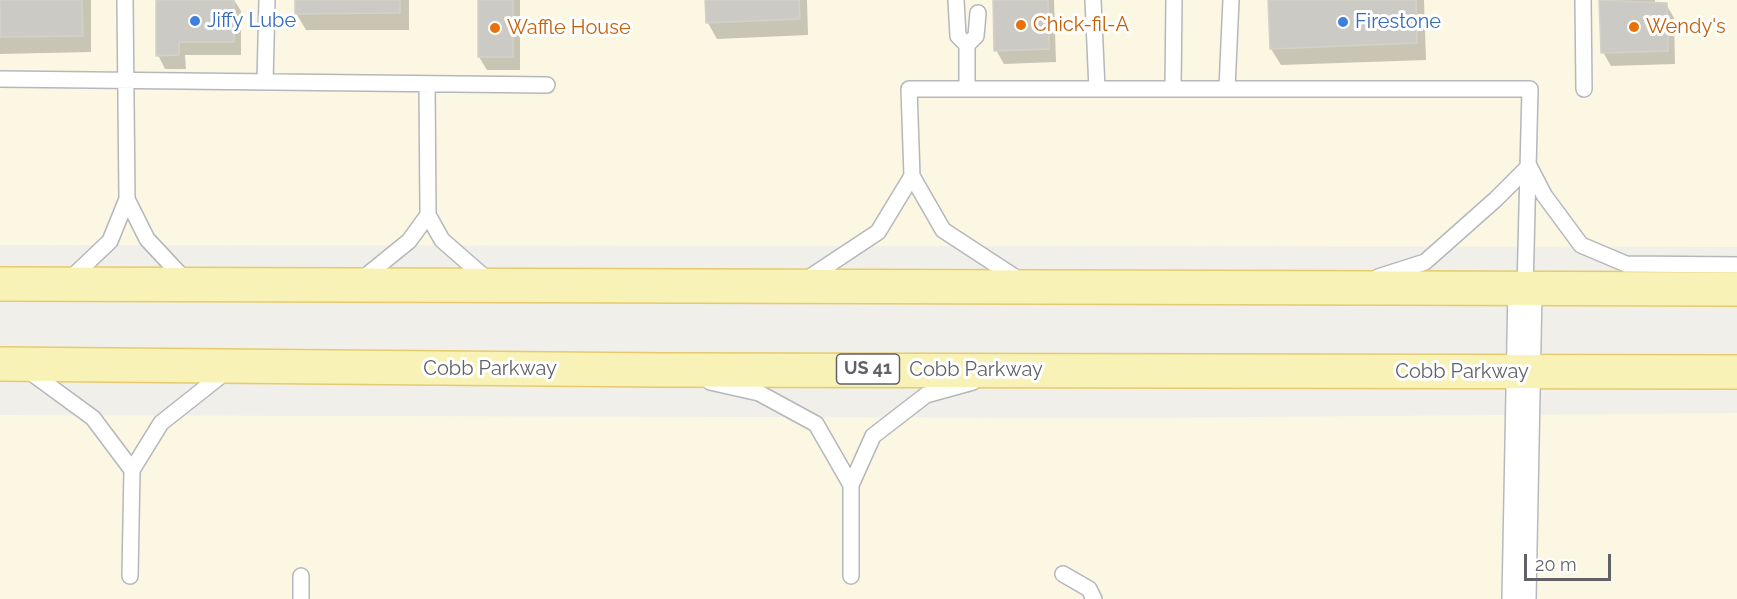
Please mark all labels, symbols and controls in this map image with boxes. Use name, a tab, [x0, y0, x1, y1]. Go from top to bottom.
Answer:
place label: Jiffy Lube	[207, 9, 296, 33]
place label: Firestone	[1355, 10, 1441, 34]
place label: Chick-fil-A	[1033, 13, 1129, 37]
marker: Jiffy Lube	[188, 14, 202, 28]
marker: Firestone	[1336, 15, 1350, 29]
place label: Wendy's	[1646, 15, 1726, 39]
place label: Waffle House	[507, 16, 631, 40]
marker: Chick-fil-A	[1014, 18, 1028, 32]
marker: Wendy's	[1627, 20, 1641, 34]
marker: Waffle House	[488, 21, 502, 35]
road number: US 41	[836, 354, 900, 384]
street label: Cobb Parkway	[423, 357, 557, 381]
street label: Cobb Parkway	[909, 358, 1043, 382]
street label: Cobb Parkway	[1395, 360, 1529, 384]
scale bar	[1527, 542, 1614, 580]
text: 20 m	[1535, 554, 1577, 575]

